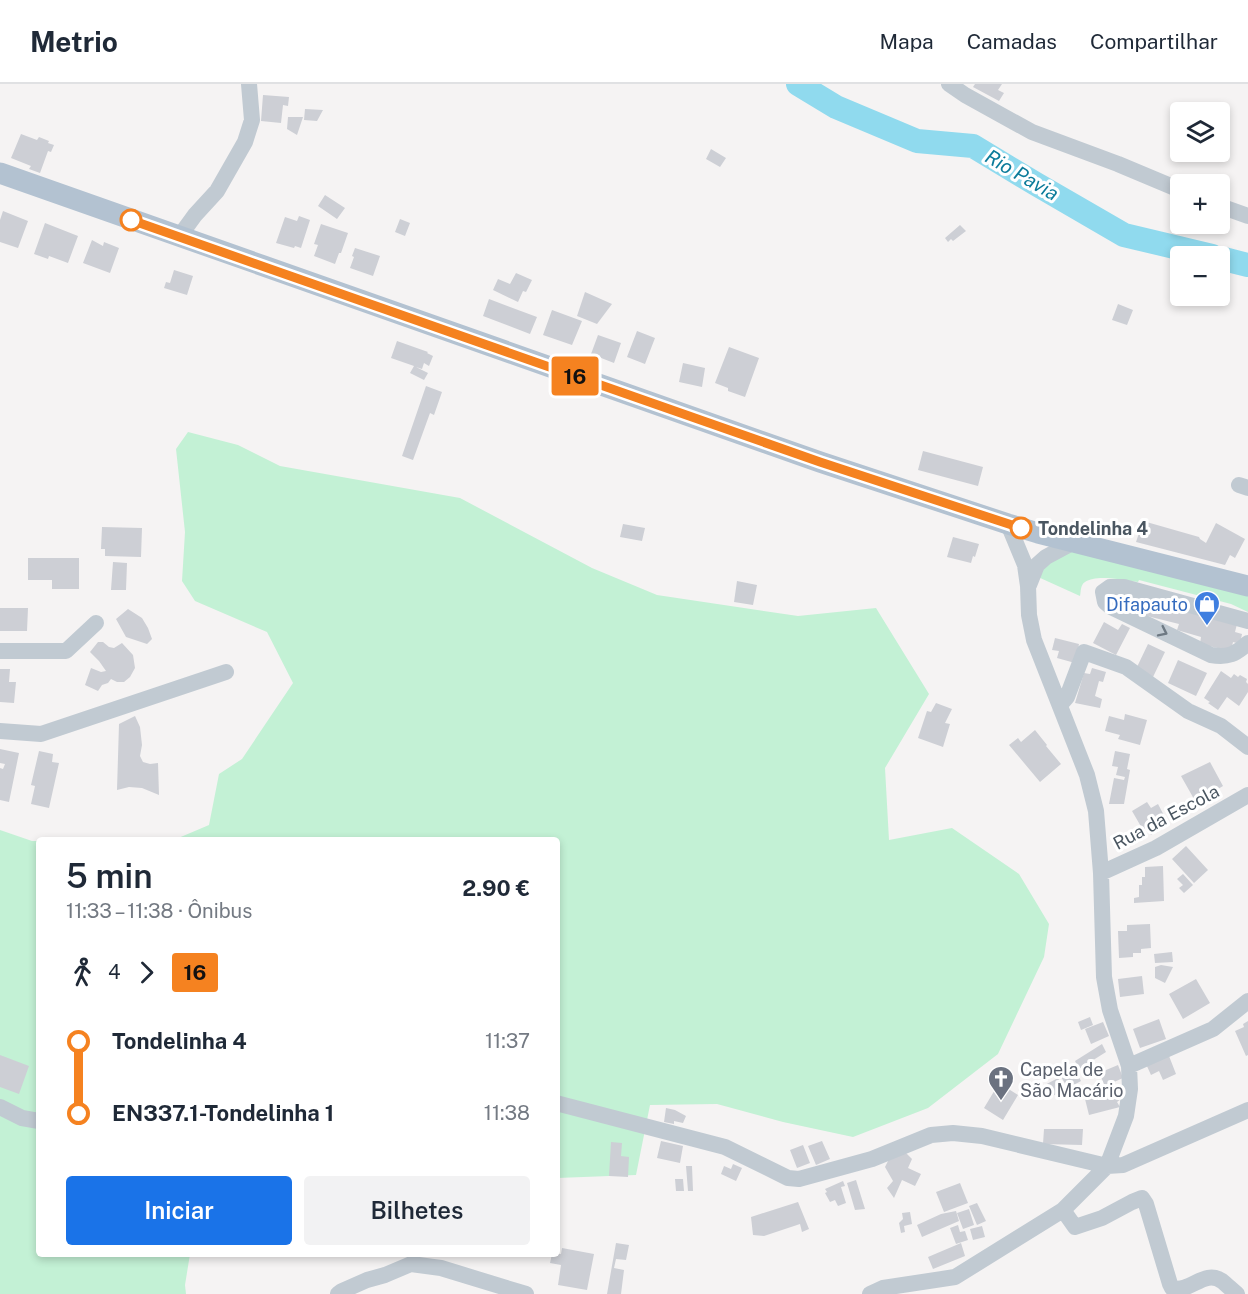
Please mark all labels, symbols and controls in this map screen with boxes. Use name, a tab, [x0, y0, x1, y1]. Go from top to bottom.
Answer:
text: Metrio	[30, 25, 118, 58]
text: Mapa	[880, 29, 934, 54]
text: Camadas	[967, 29, 1057, 54]
text: Compartilhar	[1090, 29, 1218, 54]
map controls	[1170, 102, 1230, 306]
button: layers	[1170, 102, 1230, 162]
water label: Rio Pavia	[981, 144, 1063, 206]
button: +	[1170, 174, 1230, 234]
unlabelled marker	[120, 209, 142, 231]
button: −	[1170, 246, 1230, 306]
line badge: 16	[548, 356, 602, 396]
text: 16	[564, 364, 586, 389]
marker: Tondelinha 4	[1010, 517, 1032, 539]
place label: Tondelinha 4	[1038, 518, 1148, 539]
shop icon: Difapauto	[1192, 589, 1222, 627]
place label: Difapauto	[1106, 594, 1188, 615]
one-way arrow	[1157, 624, 1168, 636]
street label: Rua da Escola	[1109, 780, 1223, 854]
text: 5 min	[66, 857, 153, 895]
text: 2.90 €	[462, 875, 530, 901]
text: 11:33 – 11:38 · Ônibus	[66, 899, 252, 923]
icon: walk	[66, 956, 99, 989]
icon: forward	[130, 956, 163, 989]
text: 4	[108, 960, 121, 984]
text: 16	[184, 960, 206, 985]
text: Tondelinha 4	[112, 1028, 247, 1054]
text: 11:37	[485, 1029, 530, 1053]
place label: Capela de São Macário	[1020, 1059, 1124, 1101]
church icon: Capela de São Macário	[986, 1064, 1016, 1102]
text: EN337.1-Tondelinha 1	[112, 1100, 334, 1126]
text: 11:38	[484, 1101, 530, 1125]
button: Iniciar	[66, 1176, 292, 1245]
button: Bilhetes	[304, 1176, 530, 1245]

